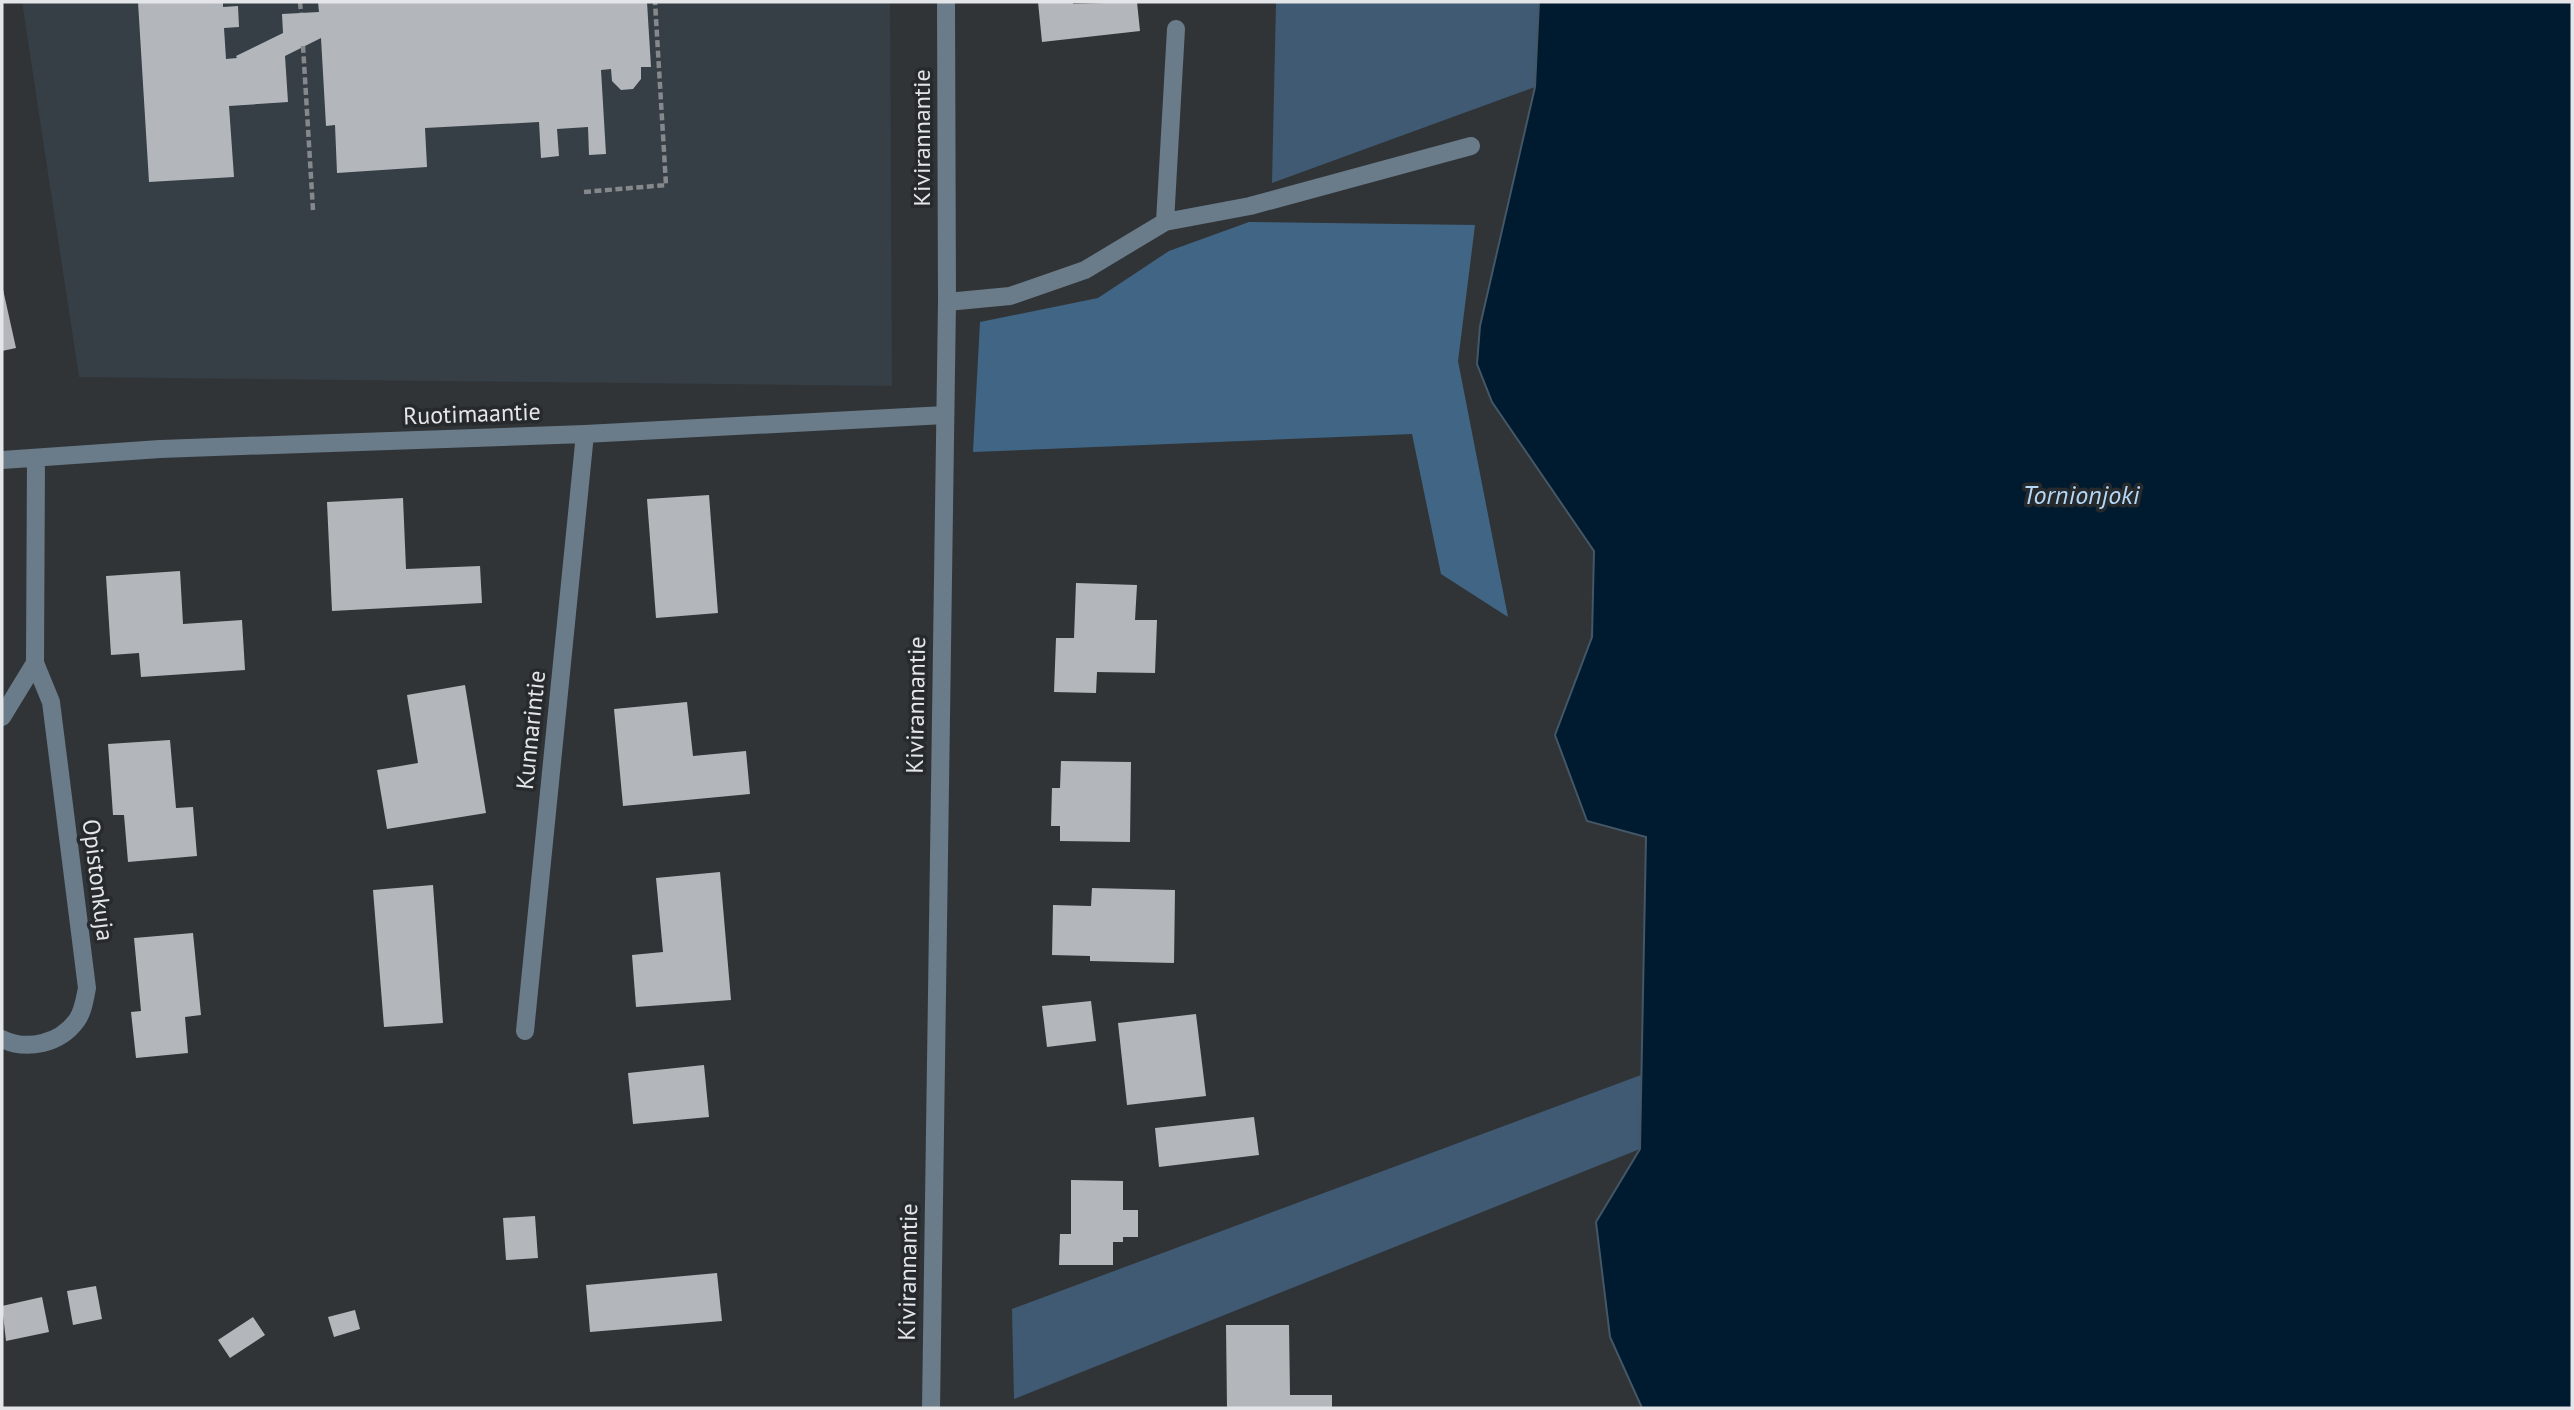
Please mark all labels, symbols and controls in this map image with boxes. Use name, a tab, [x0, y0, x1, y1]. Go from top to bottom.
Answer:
street label: Kivirannantie	[906, 69, 937, 207]
street label: Ruotimaantie	[403, 396, 541, 431]
water label: Tornionjoki	[2022, 478, 2141, 511]
street label: Kivirannantie	[899, 636, 932, 774]
street label: Kunnarintie	[509, 669, 552, 791]
street label: Opistonkuja	[76, 817, 121, 943]
street label: Kivirannantie	[891, 1203, 924, 1341]

